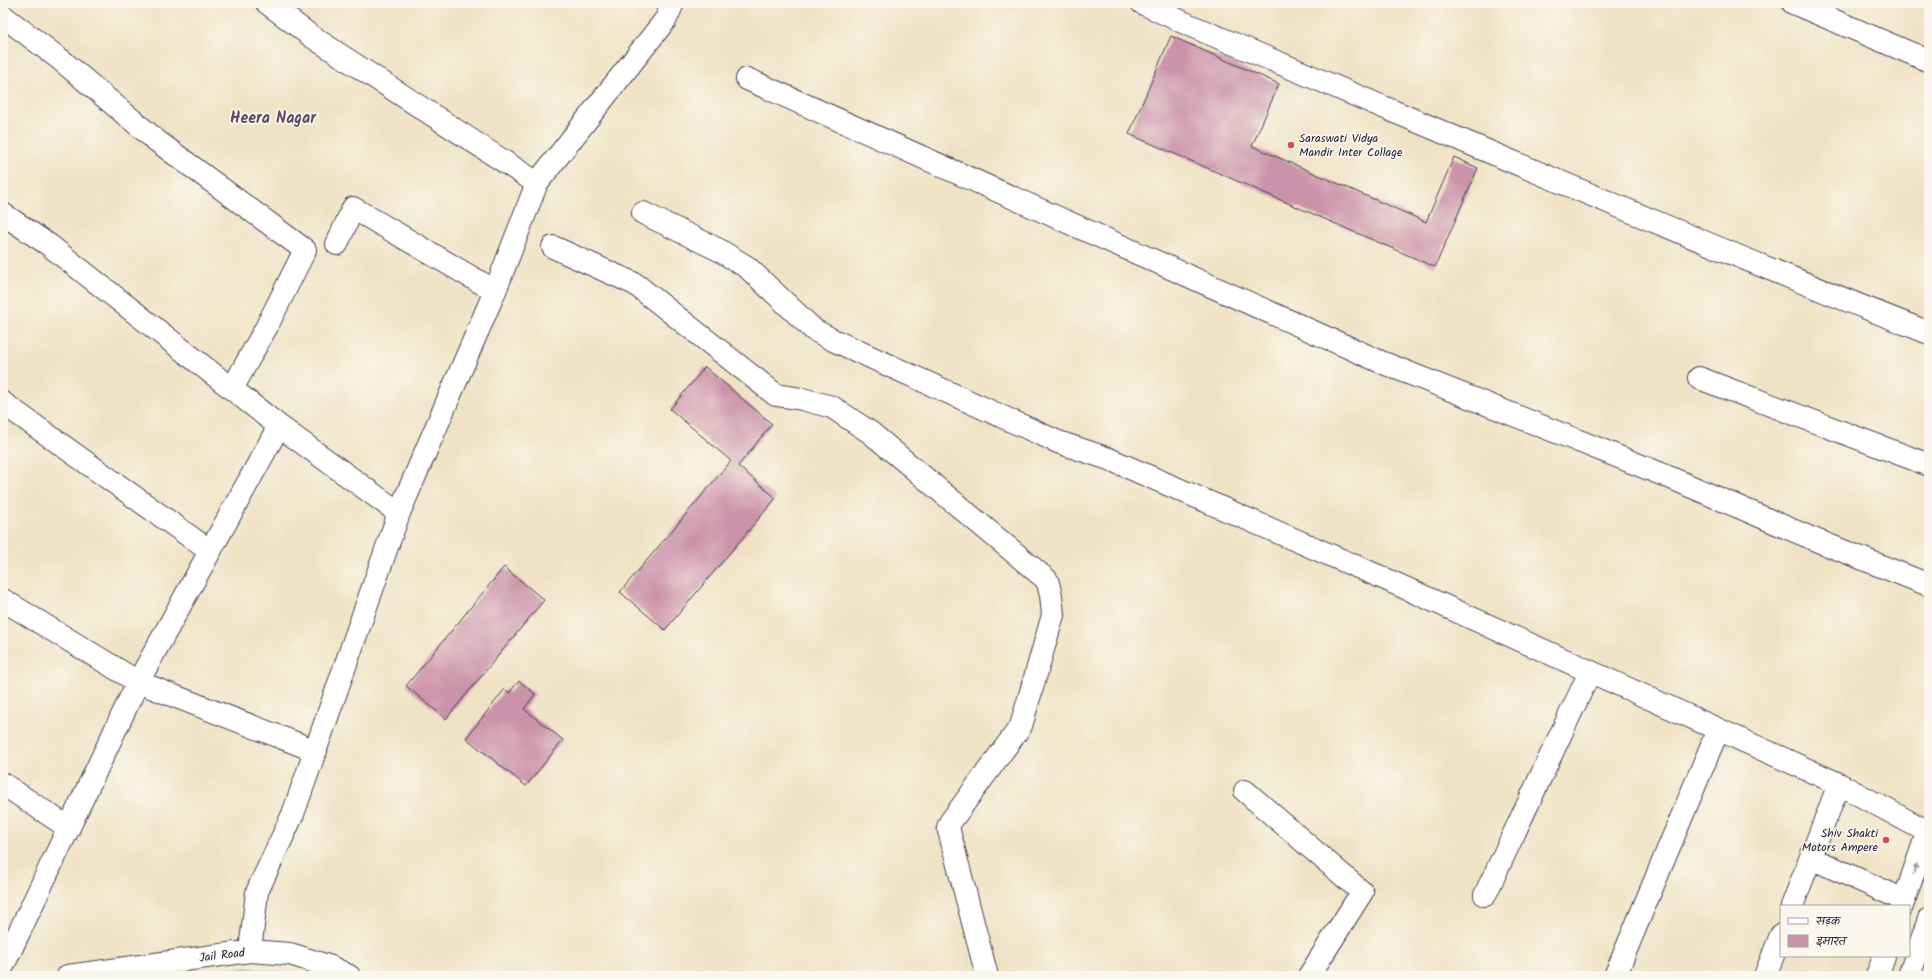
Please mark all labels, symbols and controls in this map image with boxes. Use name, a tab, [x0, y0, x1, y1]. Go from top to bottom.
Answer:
district label: Heera Nagar	[230, 106, 317, 131]
place label: Saraswati Vidya Mandir Inter Collage	[1299, 129, 1403, 162]
marker: Saraswati Vidya Mandir Inter Collage	[1286, 140, 1296, 150]
place label: Shiv Shakti Motors Ampere	[1802, 824, 1879, 857]
marker: Shiv Shakti Motors Ampere	[1881, 835, 1891, 845]
one-way arrow	[1912, 863, 1918, 875]
legend	[1780, 905, 1910, 957]
text: सड़क	[1816, 912, 1842, 931]
text: इमारत	[1816, 932, 1848, 951]
street label: Jail Road	[198, 943, 247, 968]

